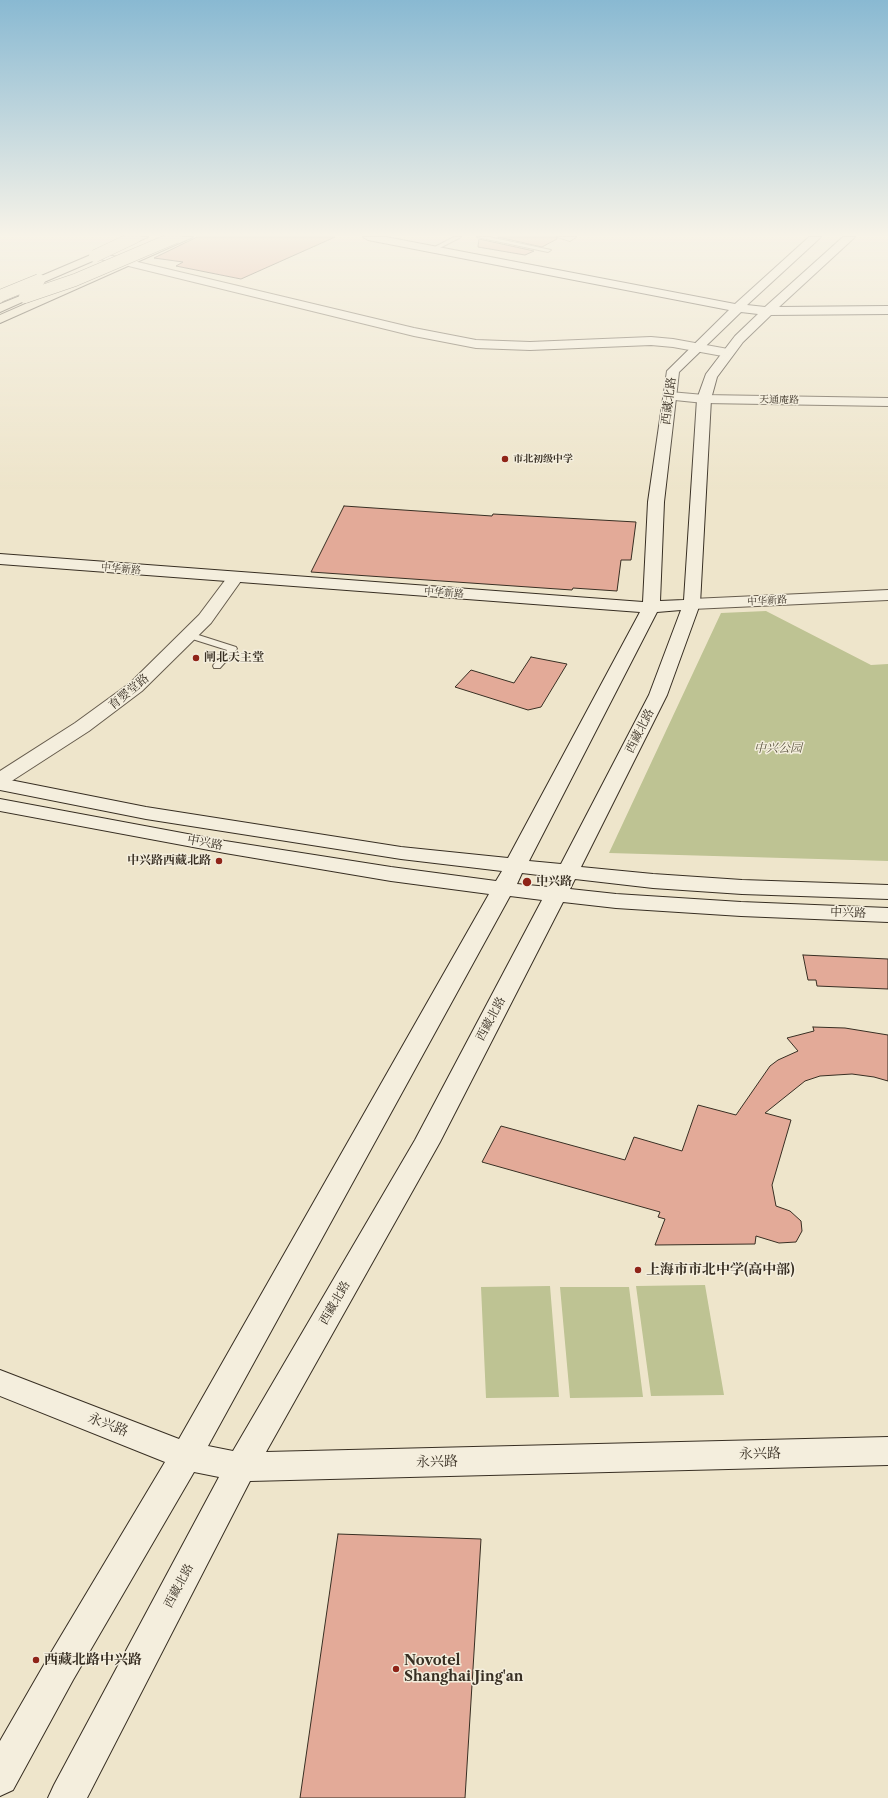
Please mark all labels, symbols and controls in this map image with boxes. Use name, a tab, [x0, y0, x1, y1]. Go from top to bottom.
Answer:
street label: 西藏北路	[659, 376, 679, 426]
street label: 天通庵路	[759, 394, 799, 406]
place label: 市北初级中学	[513, 453, 573, 465]
marker: 市北初级中学	[500, 454, 510, 464]
street label: 中华新路	[101, 561, 141, 577]
street label: 中华新路	[424, 586, 464, 600]
street label: 中华新路	[747, 594, 787, 608]
place label: 闸北天主堂	[204, 651, 264, 665]
marker: 闸北天主堂	[191, 653, 201, 663]
street label: 育婴堂路	[106, 671, 152, 713]
street label: 西藏北路	[623, 706, 657, 756]
park label: 中兴公园	[754, 742, 802, 756]
street label: 中兴路	[186, 833, 224, 853]
place label: 中兴路西藏北路	[127, 854, 211, 868]
marker: 中兴路西藏北路	[214, 856, 224, 866]
place label: 中兴路	[536, 875, 572, 889]
marker: 中兴路	[521, 876, 533, 888]
street label: 中兴路	[830, 905, 866, 921]
street label: 西藏北路	[473, 994, 509, 1044]
place label: 上海市市北中学(高中部)	[646, 1262, 795, 1278]
marker: 上海市市北中学(高中部)	[633, 1265, 643, 1275]
street label: 西藏北路	[317, 1279, 353, 1327]
street label: 永兴路	[85, 1410, 131, 1440]
street label: 永兴路	[739, 1445, 781, 1463]
street label: 永兴路	[416, 1453, 458, 1471]
street label: 西藏北路	[161, 1561, 197, 1611]
place label: 西藏北路中兴路	[44, 1652, 142, 1668]
place label: Novotel Shanghai Jing'an	[404, 1653, 523, 1686]
marker: 西藏北路中兴路	[31, 1655, 41, 1665]
marker: Novotel Shanghai Jing'an	[391, 1664, 401, 1674]

